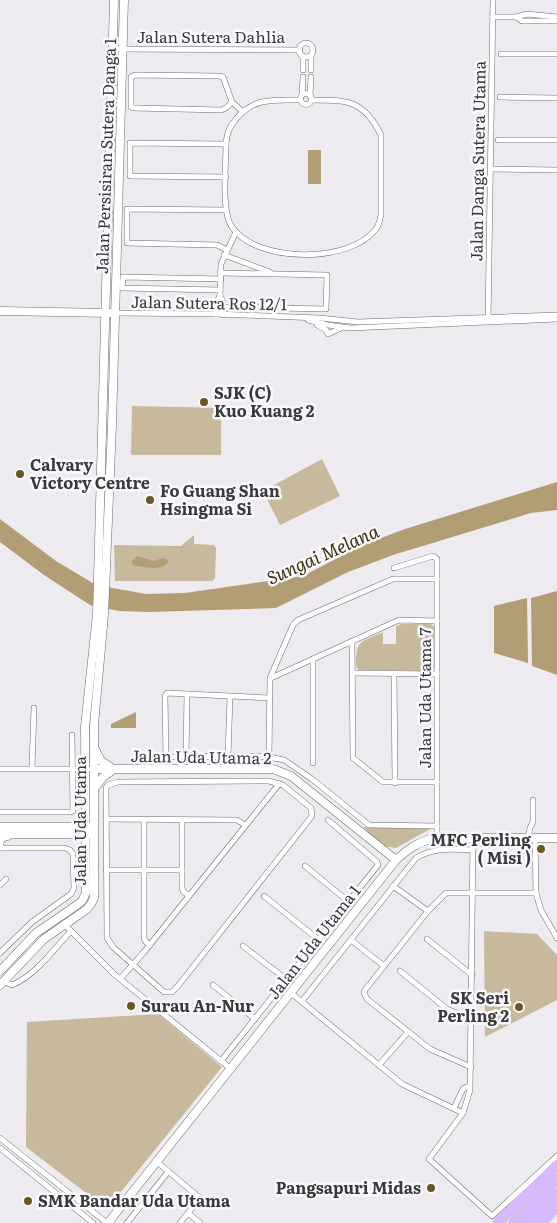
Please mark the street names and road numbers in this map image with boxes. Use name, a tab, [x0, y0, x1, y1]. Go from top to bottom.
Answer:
street label: Jalan Sutera Dahlia	[137, 24, 286, 48]
street label: Jalan Persisiran Sutera Danga 1	[89, 37, 121, 274]
street label: Jalan Danga Sutera Utama	[463, 60, 491, 261]
street label: Jalan Sutera Ros 12/1	[131, 289, 288, 315]
street label: Jalan Uda Utama 7	[412, 628, 436, 769]
street label: Jalan Uda Utama 2	[130, 743, 272, 769]
street label: Jalan Uda Utama	[67, 756, 91, 886]
street label: Jalan Uda Utama 1	[261, 879, 366, 1004]

